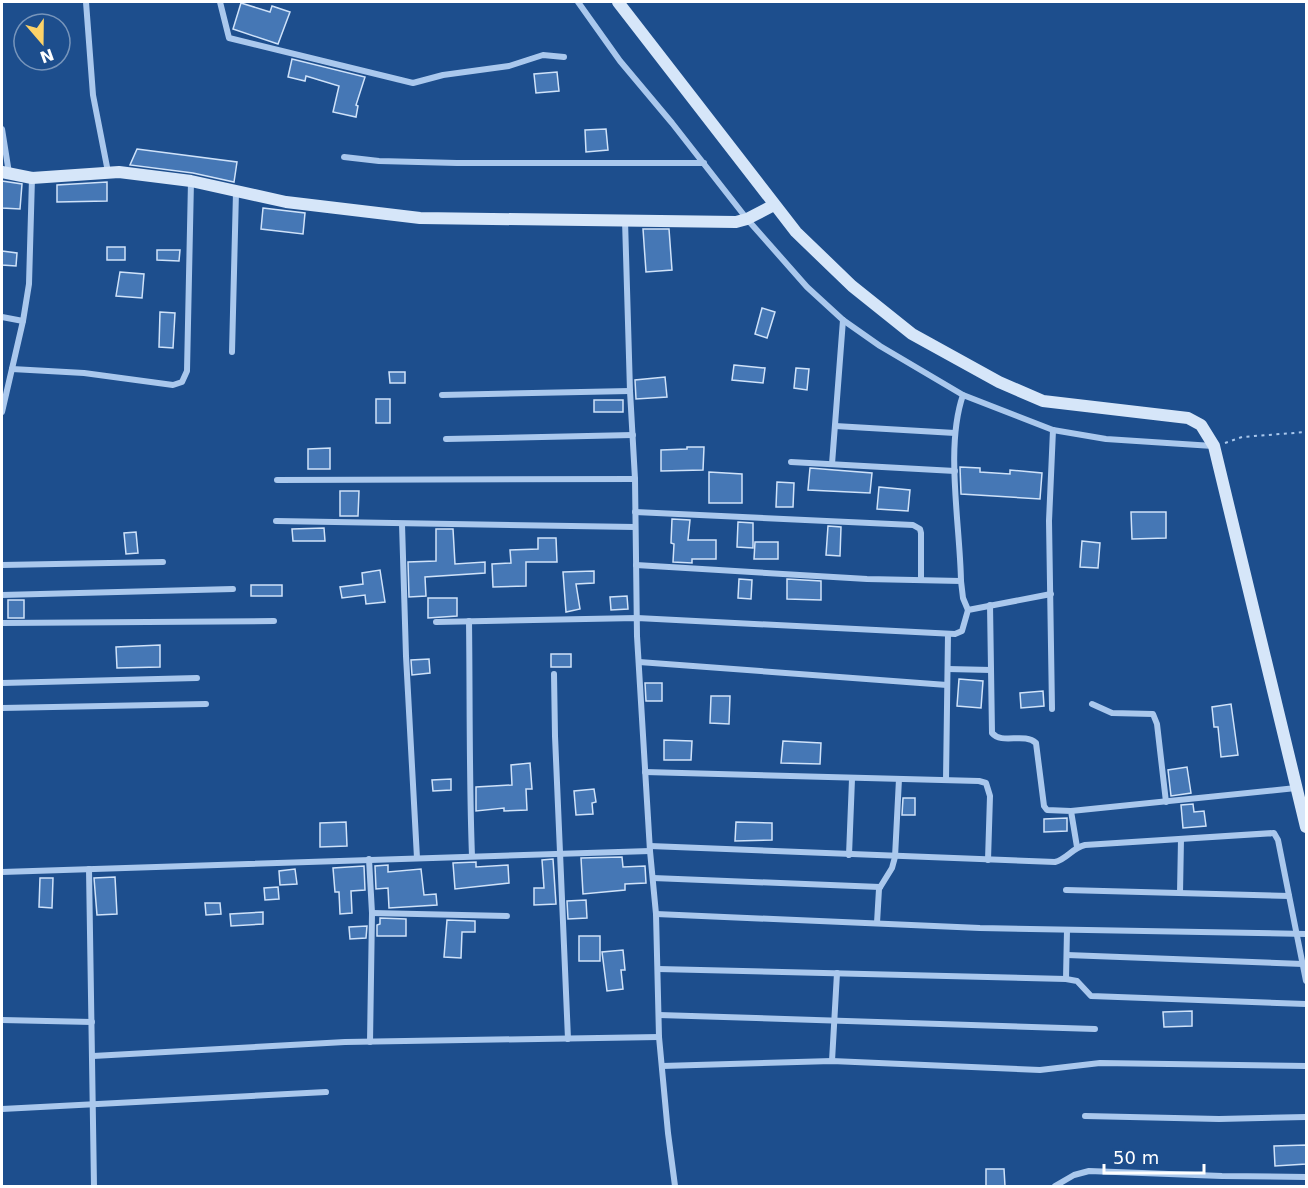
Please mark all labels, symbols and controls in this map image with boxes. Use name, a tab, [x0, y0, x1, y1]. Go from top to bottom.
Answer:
north arrow	[12, 12, 72, 72]
text: N	[37, 44, 57, 67]
scale bar	[1104, 1137, 1204, 1175]
text: 50 m	[1113, 1147, 1159, 1168]

